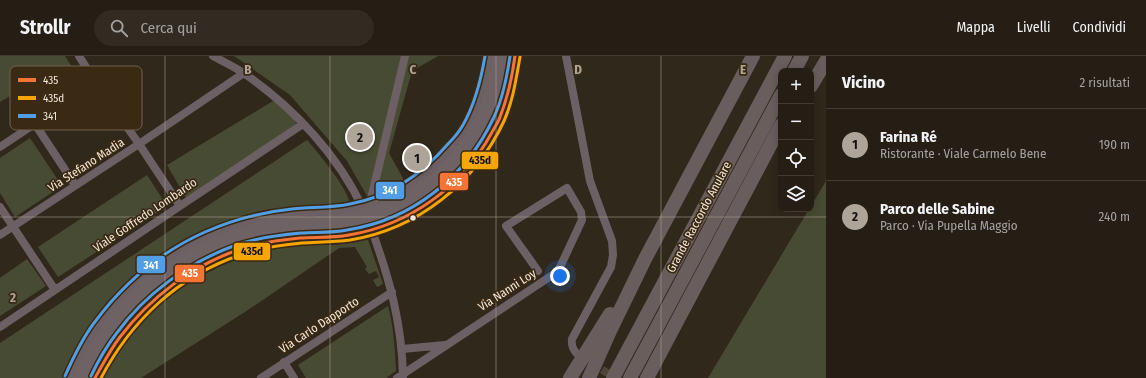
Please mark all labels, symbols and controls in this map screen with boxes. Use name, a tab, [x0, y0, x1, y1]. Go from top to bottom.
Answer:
search box	[94, 10, 374, 46]
text: Strollr	[20, 16, 70, 39]
icon: search	[108, 17, 130, 39]
text: Cerca qui	[140, 19, 197, 37]
text: Mappa	[956, 19, 995, 36]
text: Livelli	[1017, 19, 1051, 36]
text: Condividi	[1073, 19, 1126, 36]
text: B	[244, 62, 252, 77]
text: C	[410, 62, 417, 77]
text: D	[574, 62, 582, 77]
text: E	[740, 62, 746, 77]
legend	[10, 66, 142, 130]
map controls	[778, 68, 814, 212]
button: +	[778, 68, 814, 104]
text: Vicino	[842, 72, 885, 93]
text: 435	[43, 74, 58, 87]
text: 2 risultati	[1080, 75, 1130, 90]
text: 435d	[43, 92, 64, 105]
button: −	[778, 104, 814, 140]
text: 341	[43, 110, 57, 123]
pin: 2	[347, 122, 373, 152]
text: Farina Ré	[880, 128, 937, 146]
street label: Via Stefano Madia	[45, 135, 127, 195]
text: 1	[852, 137, 858, 152]
text: 190 m	[1099, 137, 1130, 152]
button: locate	[778, 140, 814, 176]
pin: 1	[404, 143, 430, 173]
text: Ristorante · Viale Carmelo Bene	[880, 146, 1046, 161]
line badge: 435d	[461, 151, 499, 170]
text: 435d	[469, 154, 491, 167]
street label: Grande Raccordo Anulare	[664, 159, 734, 275]
line badge: 435	[439, 172, 469, 191]
street label: Viale Goffredo Lombardo	[91, 175, 199, 255]
text: 435	[446, 176, 463, 189]
button: layers	[778, 176, 814, 212]
line badge: 341	[375, 181, 405, 200]
text: 341	[382, 184, 397, 197]
text: Parco delle Sabine	[880, 200, 995, 218]
text: 2	[852, 209, 858, 224]
text: 240 m	[1098, 209, 1130, 224]
unlabelled marker	[408, 213, 418, 223]
text: Parco · Via Pupella Maggio	[880, 218, 1018, 233]
line badge: 435d	[233, 242, 271, 261]
text: 435d	[241, 245, 263, 258]
line badge: 341	[136, 255, 166, 274]
text: 341	[143, 259, 158, 272]
line badge: 435	[174, 264, 205, 283]
street label: Via Nanni Loy	[475, 266, 539, 314]
your location	[550, 266, 570, 286]
text: 435	[182, 267, 199, 280]
text: 2	[9, 290, 16, 305]
street label: Via Carlo Dapporto	[277, 294, 361, 356]

